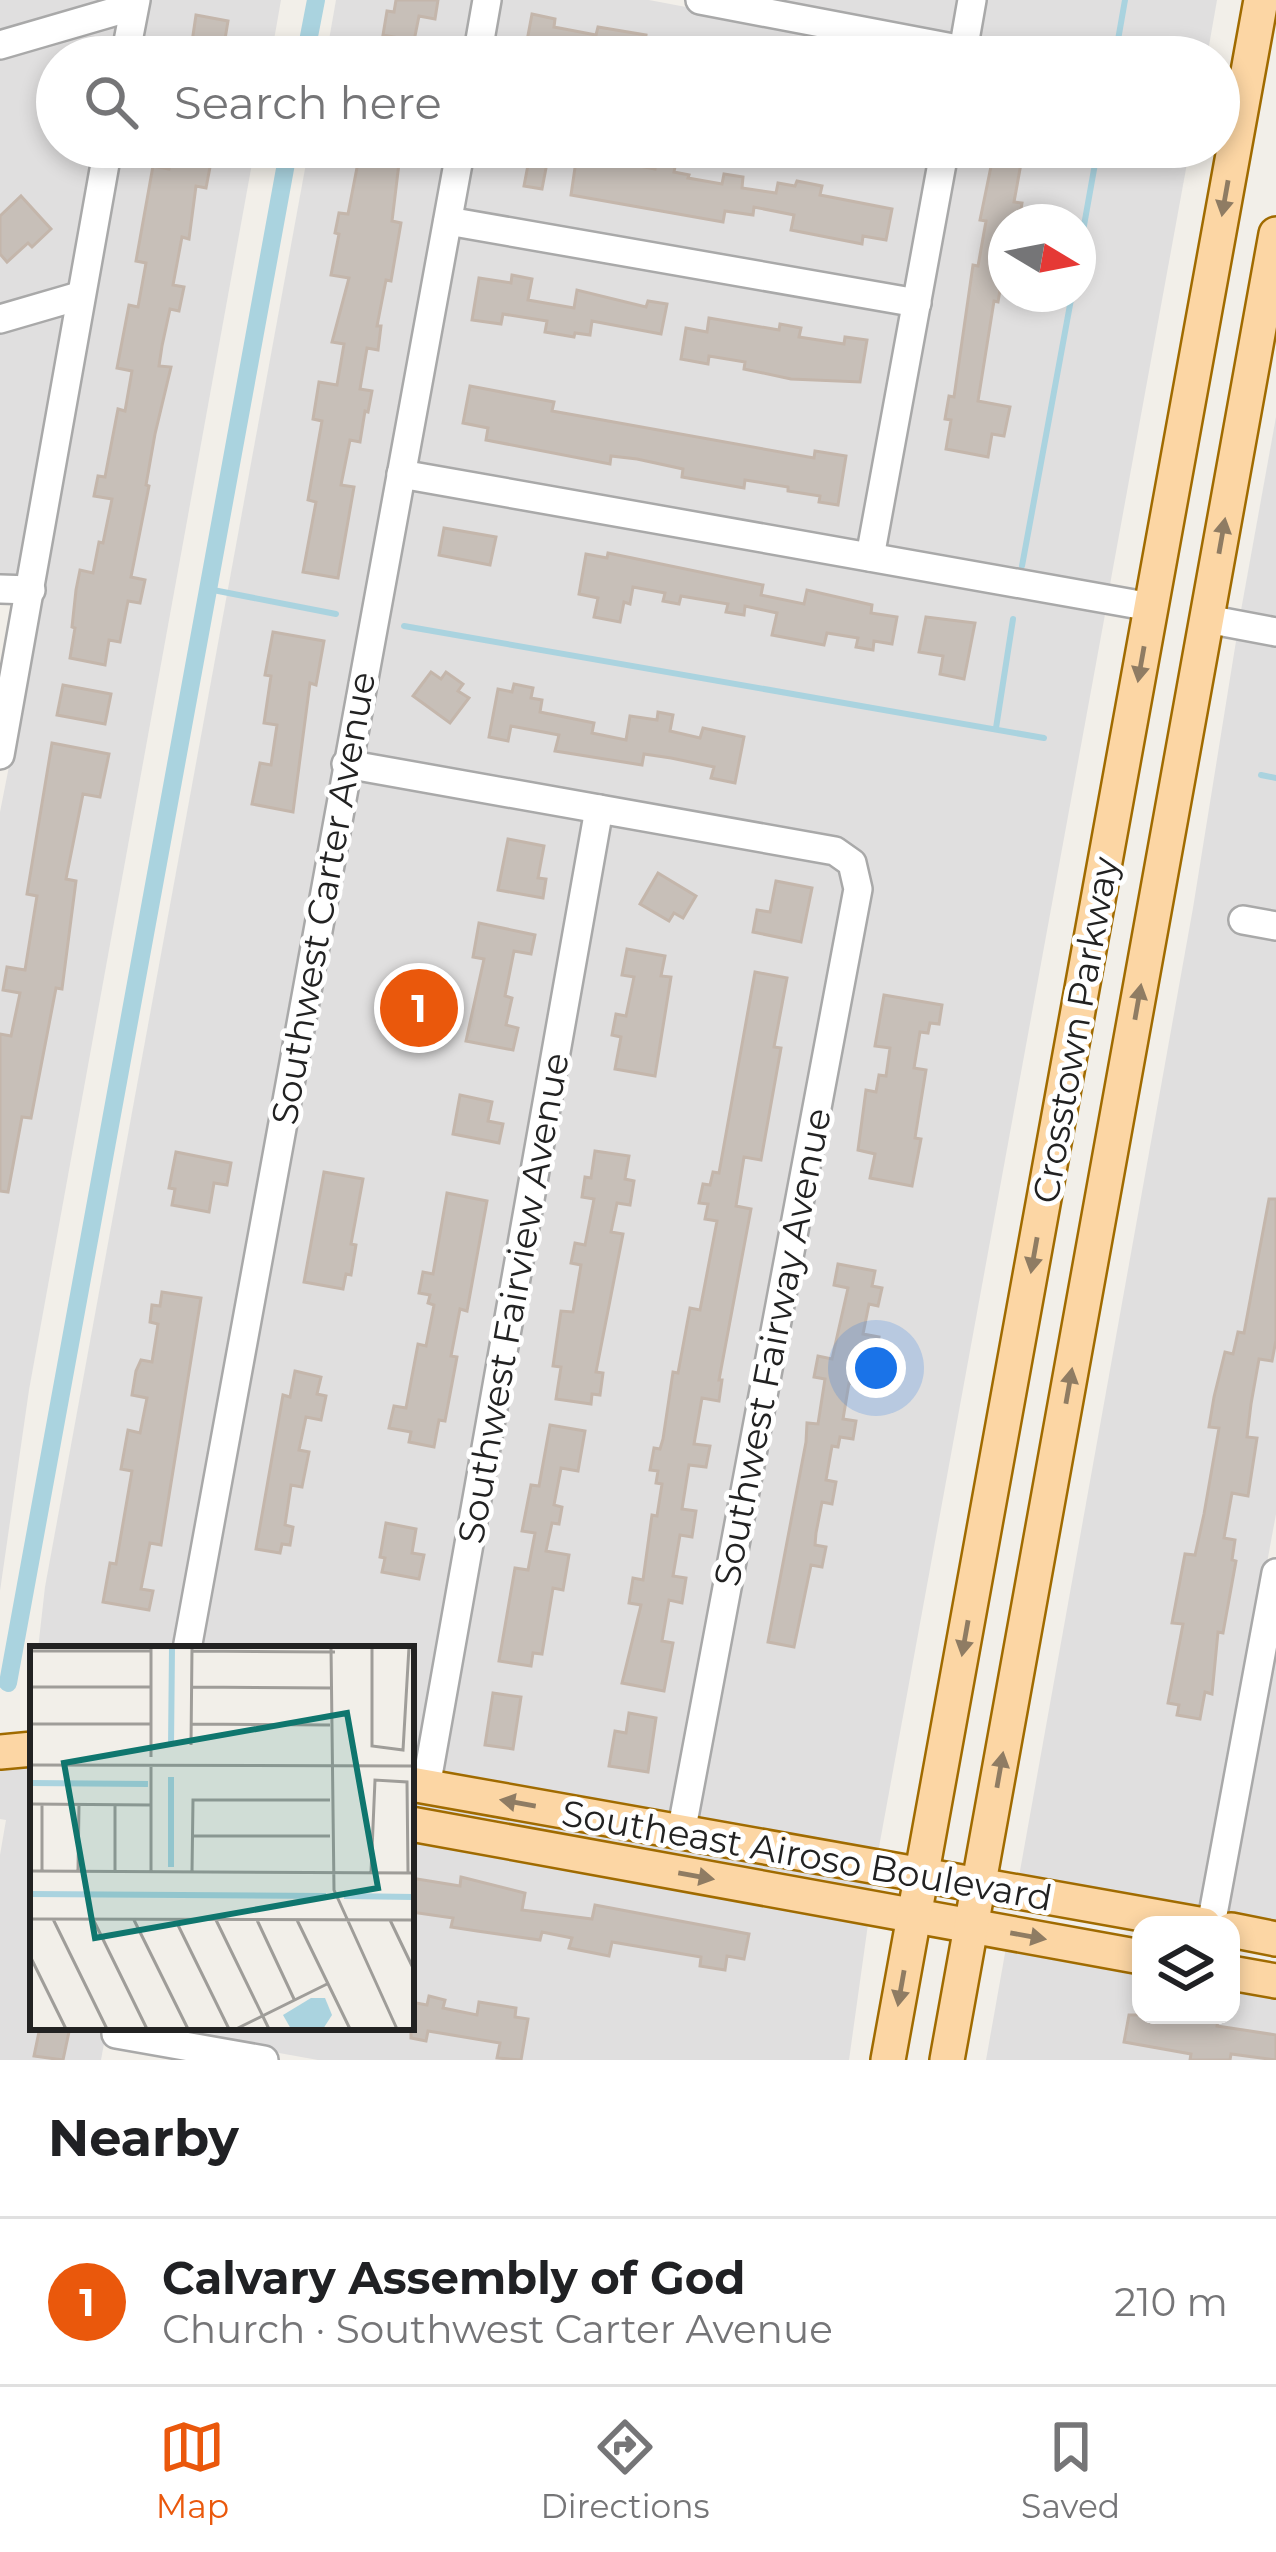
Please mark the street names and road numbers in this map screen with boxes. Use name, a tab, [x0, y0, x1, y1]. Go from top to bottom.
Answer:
street label: Southwest Carter Avenue	[261, 668, 385, 1128]
street label: Crosstown Parkway	[1023, 853, 1127, 1207]
street label: Southwest Fairview Avenue	[448, 1049, 578, 1547]
street label: Southwest Fairway Avenue	[704, 1104, 840, 1590]
street label: Southeast Airoso Boulevard	[558, 1790, 1056, 1920]

